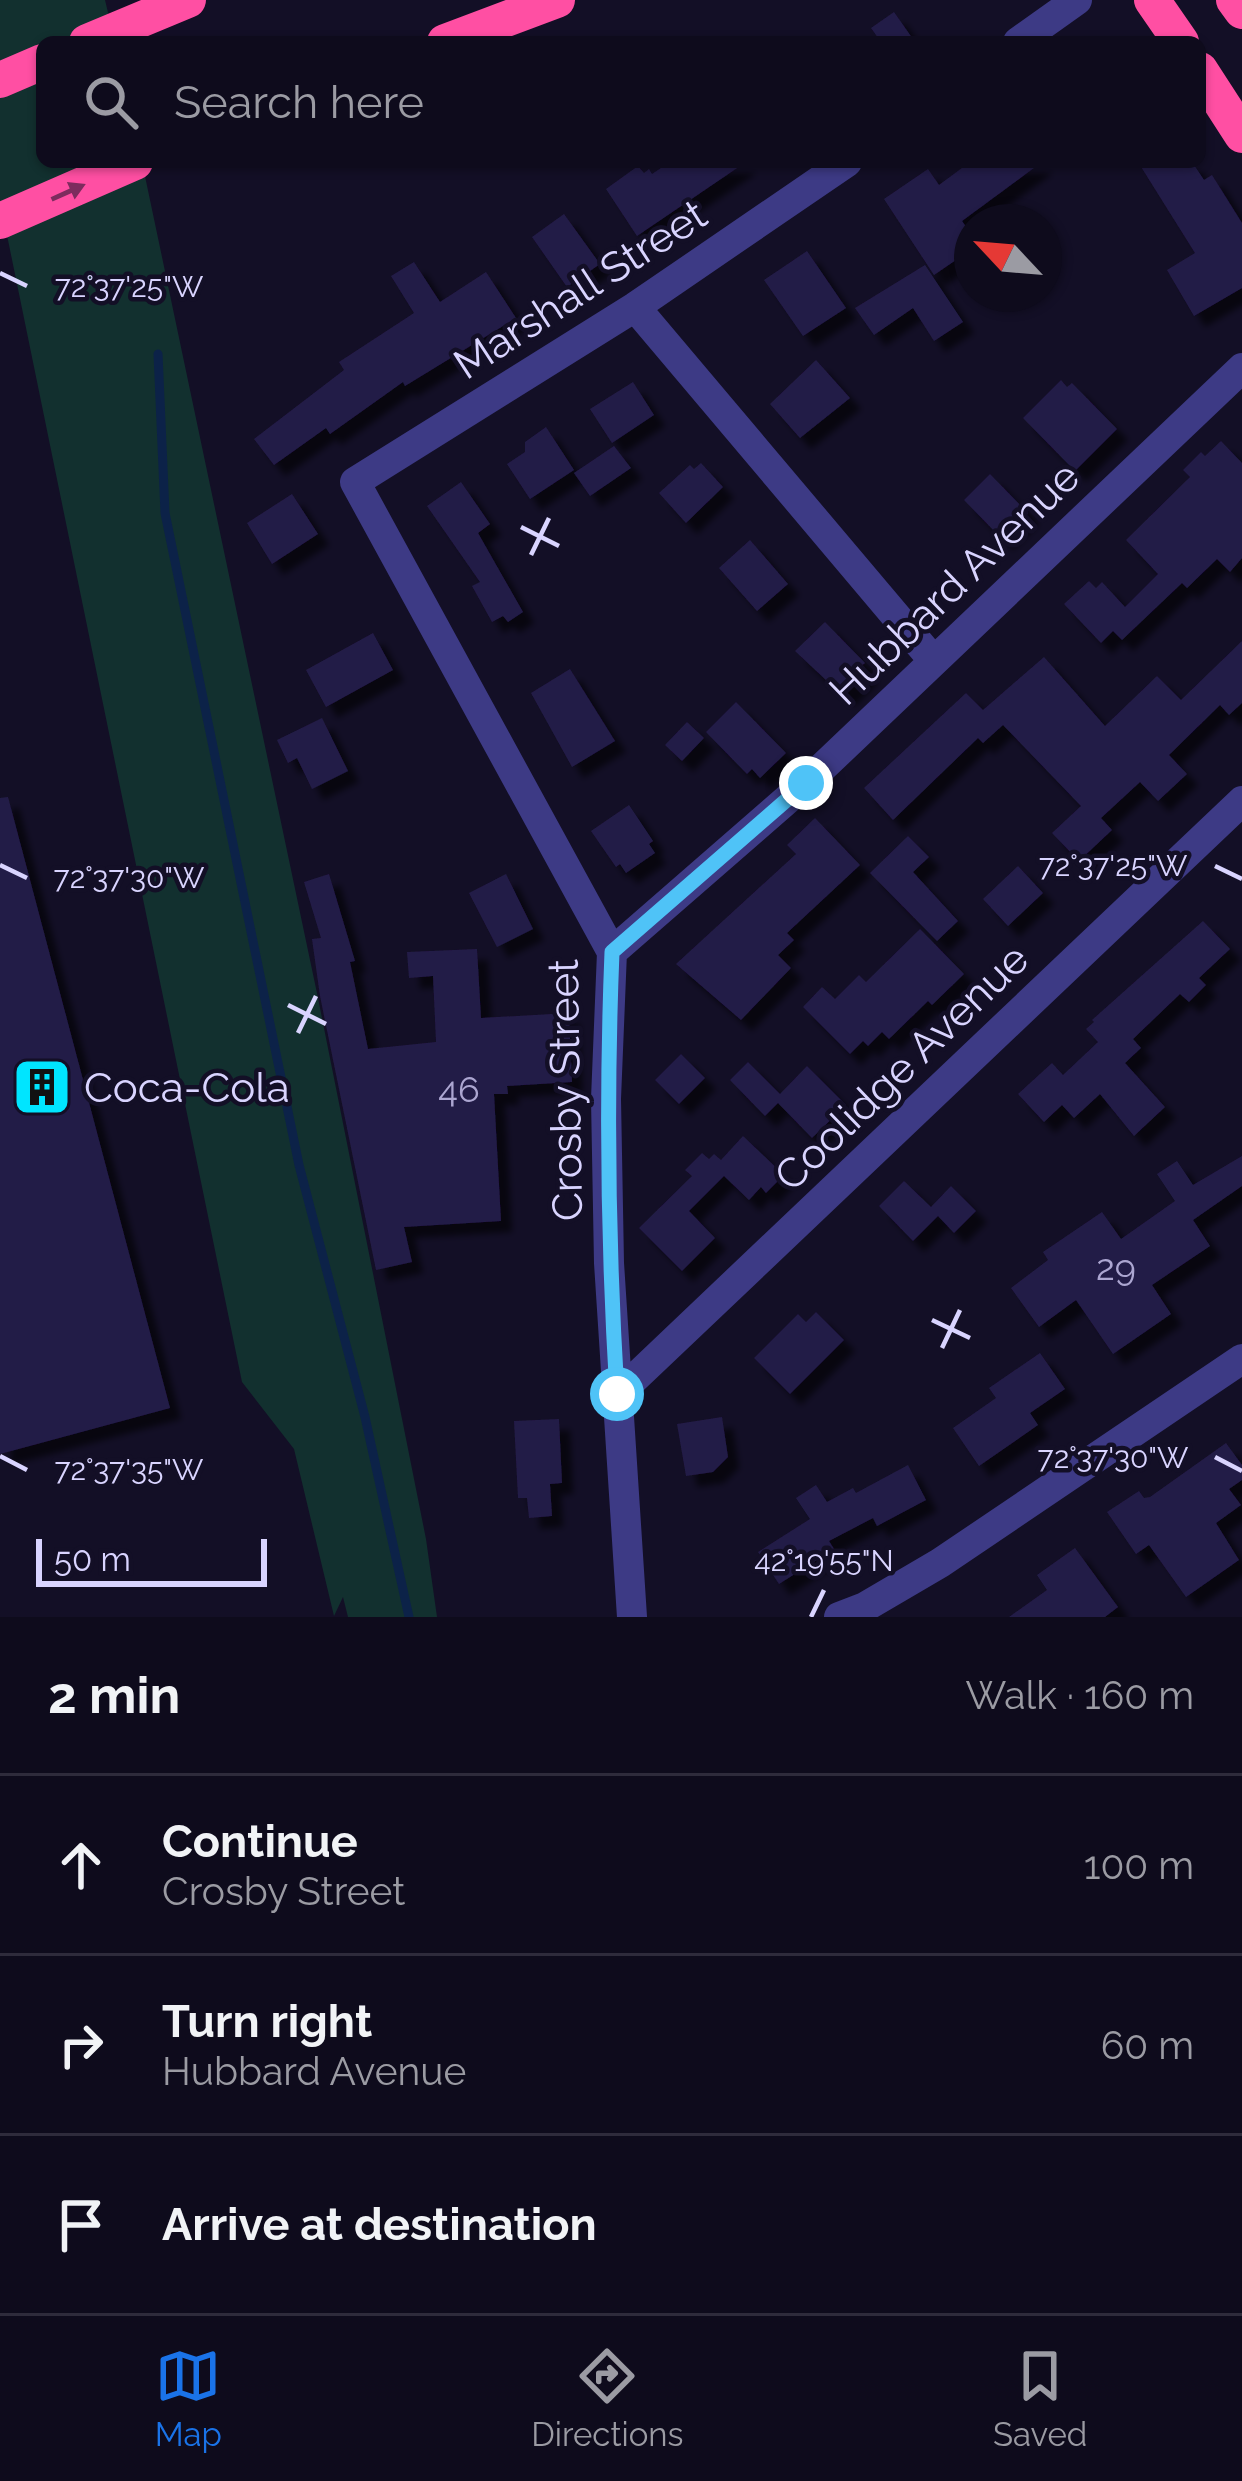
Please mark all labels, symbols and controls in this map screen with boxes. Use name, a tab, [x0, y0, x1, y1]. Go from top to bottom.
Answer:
search box	[36, 36, 1206, 168]
icon: search	[78, 69, 144, 135]
text: Search here	[174, 76, 424, 129]
one-way arrow	[50, 181, 85, 201]
street label: Marshall Street	[445, 190, 715, 389]
north arrow	[954, 204, 1062, 312]
text: 72°37'25"W	[55, 269, 204, 304]
street label: Hubbard Avenue	[819, 452, 1089, 715]
route end	[779, 756, 833, 810]
text: 72°37'25"W	[1039, 848, 1188, 883]
text: 72°37'30"W	[54, 860, 205, 895]
street label: Coolidge Avenue	[765, 934, 1038, 1201]
street label: Crosby Street	[539, 959, 592, 1221]
building icon: Coca-Cola	[11, 1056, 73, 1118]
place label: Coca-Cola	[84, 1063, 290, 1112]
house number: 46	[438, 1068, 480, 1110]
house number: 29	[1096, 1246, 1136, 1288]
route start	[590, 1367, 644, 1421]
text: 72°37'30"W	[1038, 1440, 1189, 1475]
text: 72°37'35"W	[55, 1452, 204, 1487]
scale bar	[36, 1533, 267, 1586]
text: 50 m	[54, 1540, 131, 1579]
text: 42°19'55"N	[754, 1543, 894, 1578]
text: 2 min	[48, 1665, 180, 1725]
text: Walk · 160 m	[966, 1672, 1194, 1718]
text: Continue	[162, 1815, 358, 1868]
icon: ahead	[48, 1832, 114, 1898]
text: 100 m	[1084, 1842, 1194, 1888]
text: Crosby Street	[162, 1868, 405, 1914]
text: Turn right	[162, 1995, 372, 2048]
icon: right	[48, 2012, 114, 2078]
text: 60 m	[1101, 2022, 1194, 2068]
text: Hubbard Avenue	[162, 2048, 466, 2094]
icon: arrive	[48, 2192, 114, 2258]
text: Arrive at destination	[162, 2198, 597, 2251]
tab: Map	[155, 2343, 222, 2454]
tab: Directions	[531, 2343, 684, 2454]
tab: Saved	[993, 2343, 1087, 2454]

